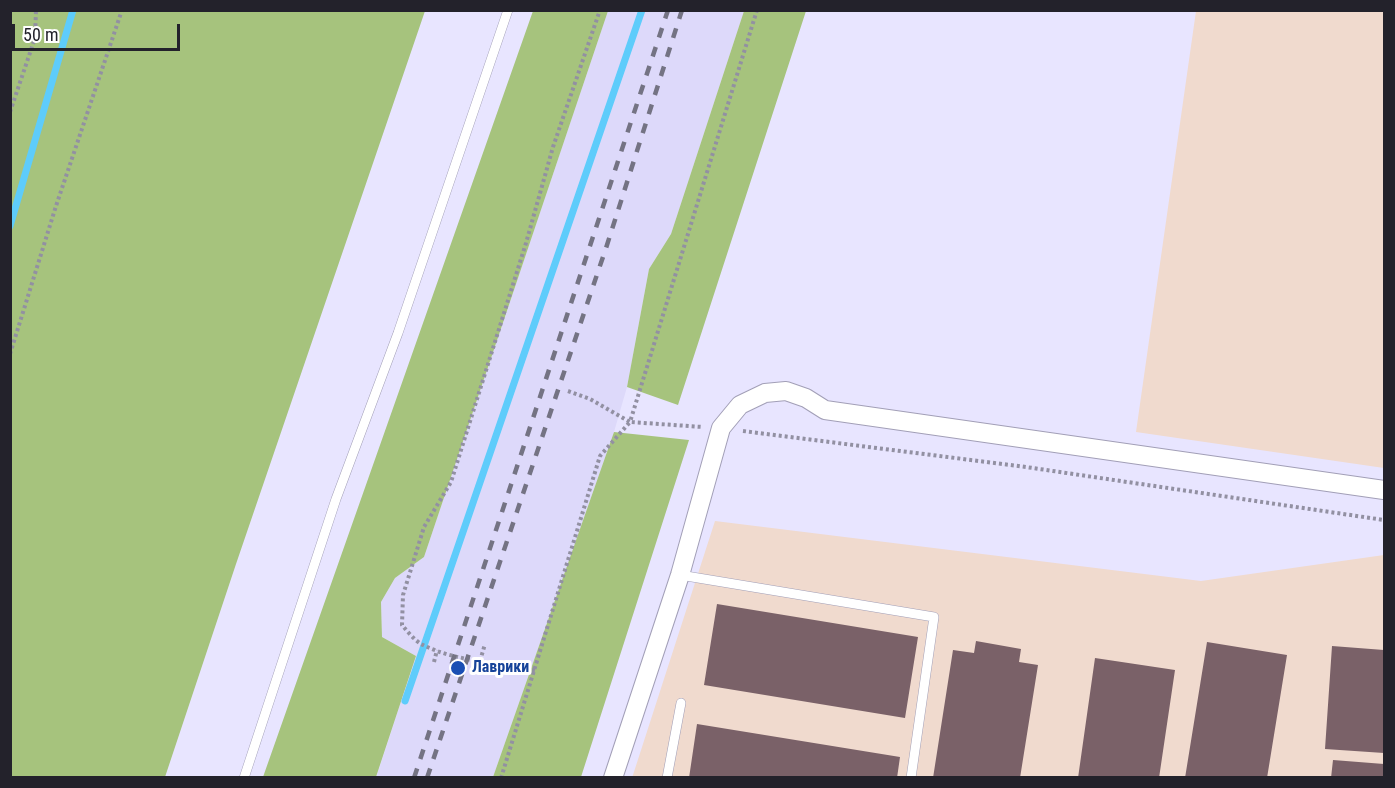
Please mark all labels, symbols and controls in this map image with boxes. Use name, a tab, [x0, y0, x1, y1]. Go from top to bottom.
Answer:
scale bar	[15, 12, 183, 50]
text: 50 m	[23, 24, 58, 45]
place label: Лаврики	[472, 658, 529, 678]
marker: Лаврики	[449, 659, 467, 677]

